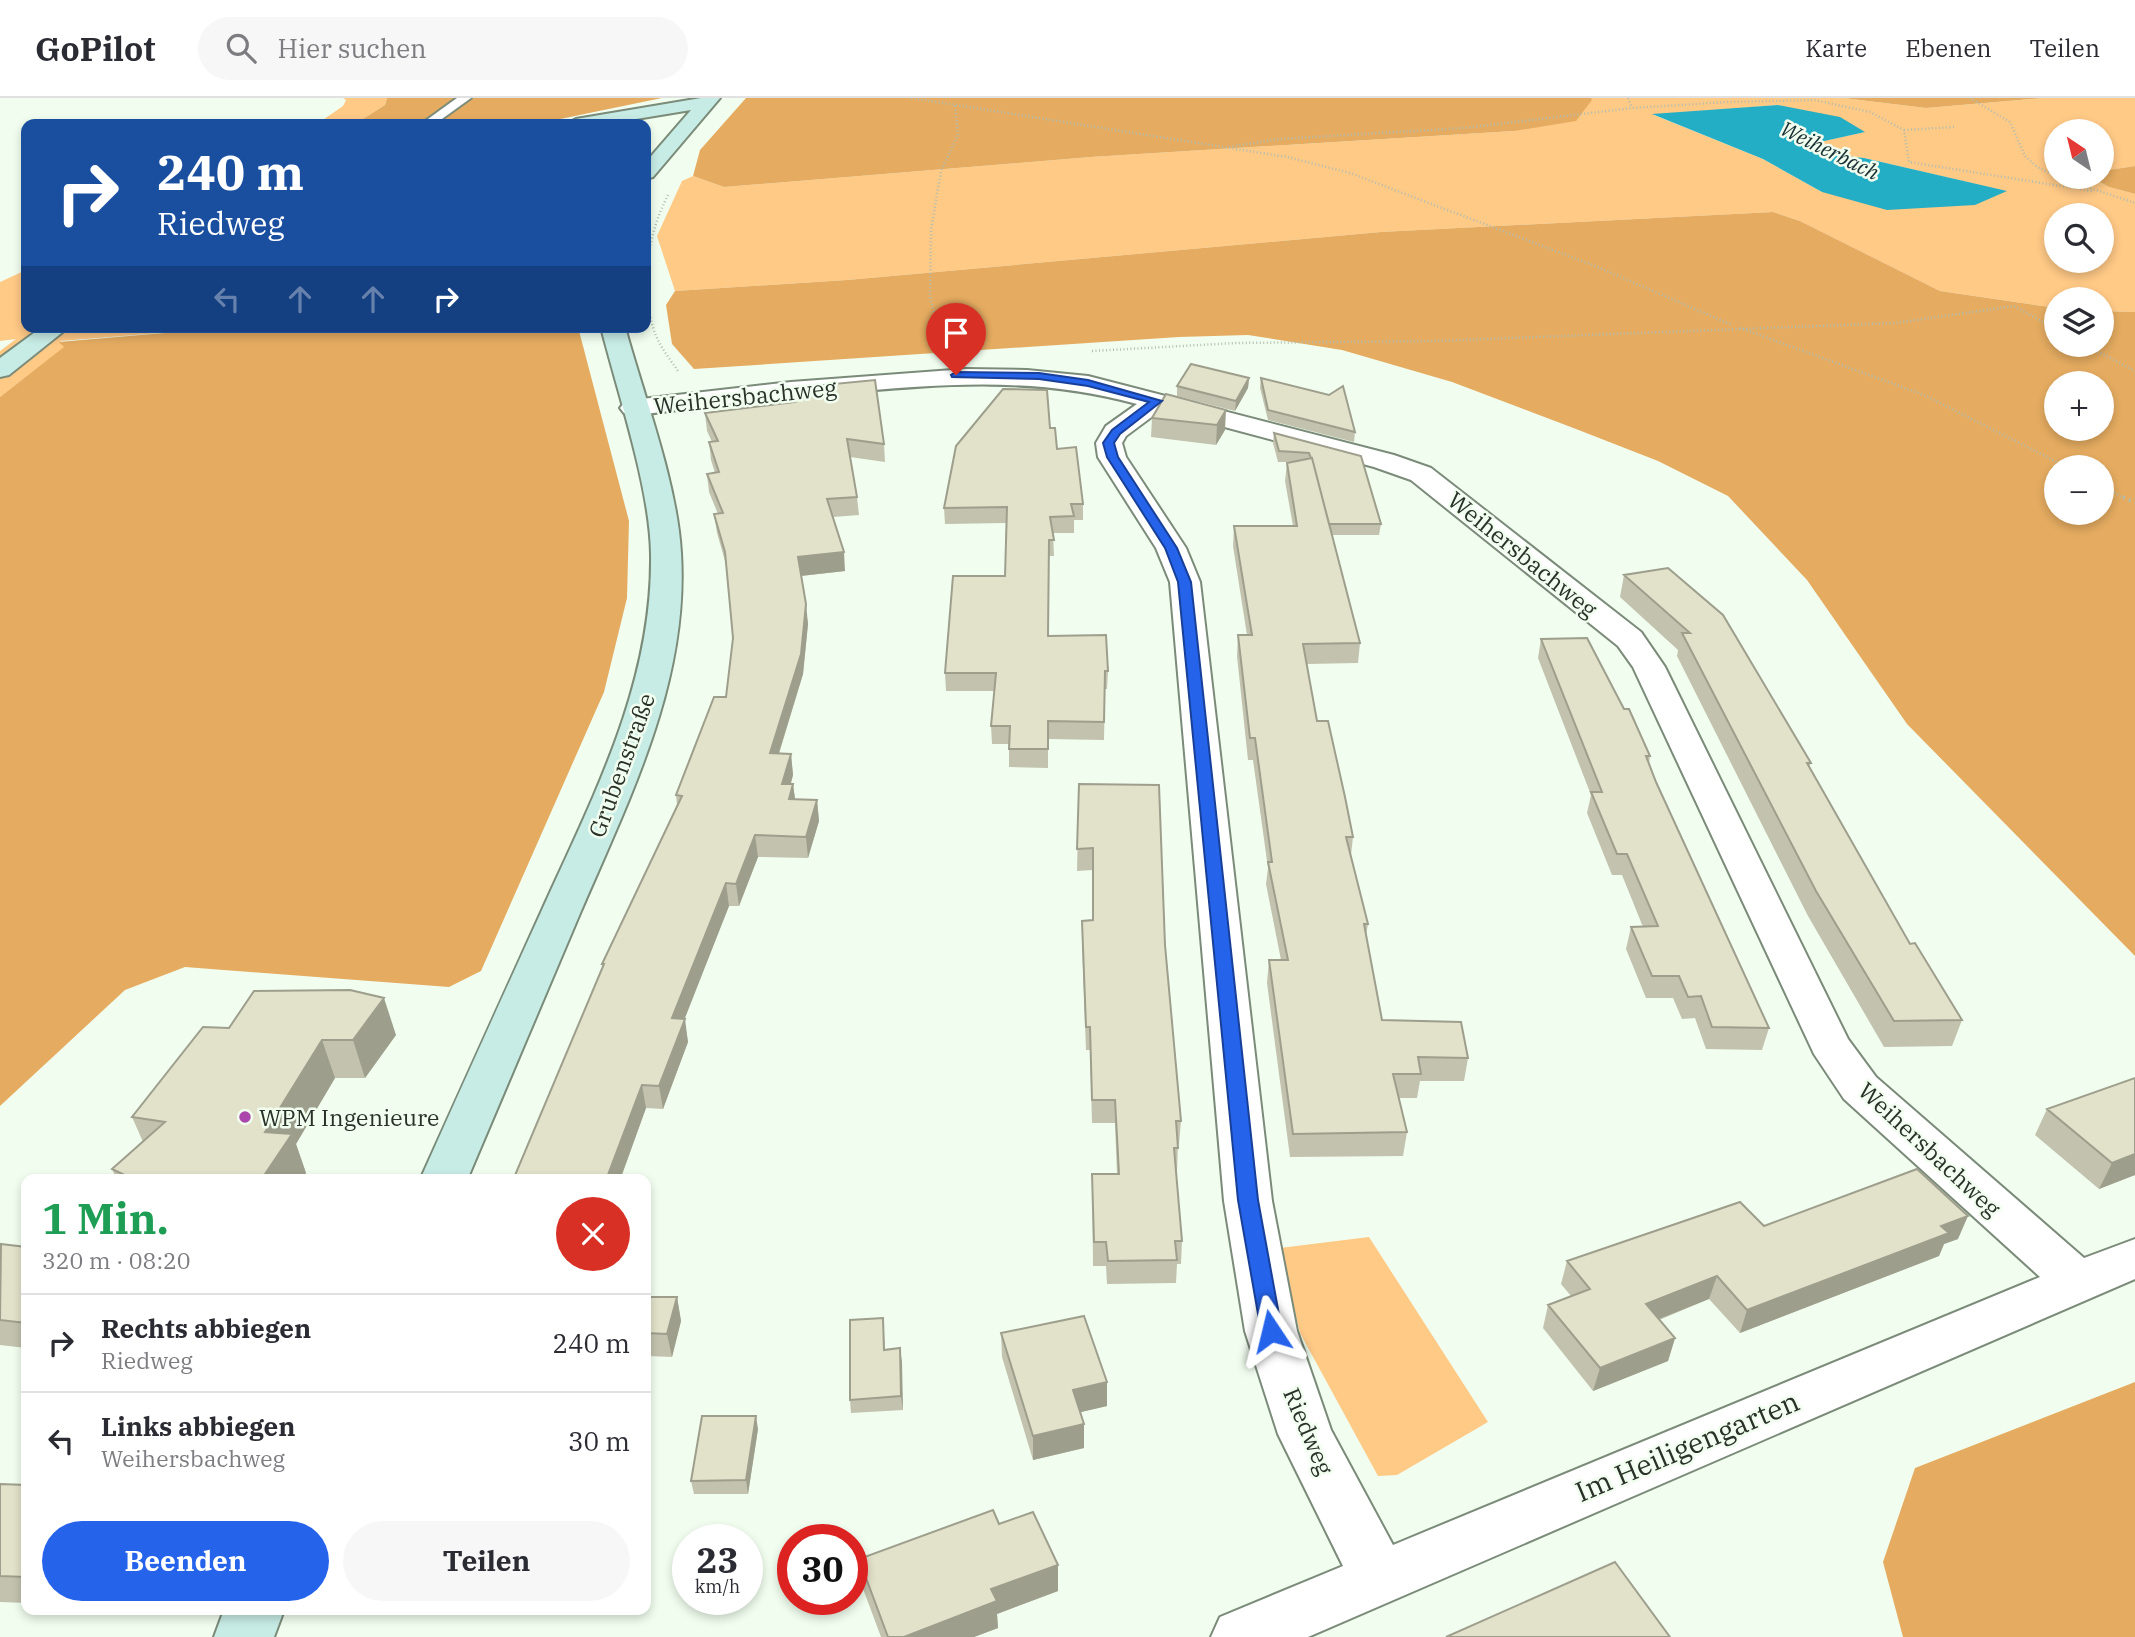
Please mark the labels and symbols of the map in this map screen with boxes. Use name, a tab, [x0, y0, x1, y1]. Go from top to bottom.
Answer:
water label: Weiherbach	[1776, 114, 1884, 186]
north arrow	[2044, 119, 2114, 189]
pin	[926, 303, 986, 375]
street label: Weihersbachweg	[652, 371, 839, 421]
street label: Weihersbachweg	[1442, 484, 1604, 624]
street label: Grubenstraße	[581, 689, 661, 841]
street label: Weihersbachweg	[1852, 1075, 2008, 1223]
place label: WPM Ingenieure	[259, 1102, 439, 1132]
marker: WPM Ingenieure	[237, 1109, 253, 1125]
position arrow	[1234, 1294, 1308, 1368]
street label: Im Heiligengarten	[1569, 1382, 1805, 1510]
street label: Riedweg	[1277, 1383, 1341, 1480]
speed limit sign: 30	[777, 1524, 868, 1615]

